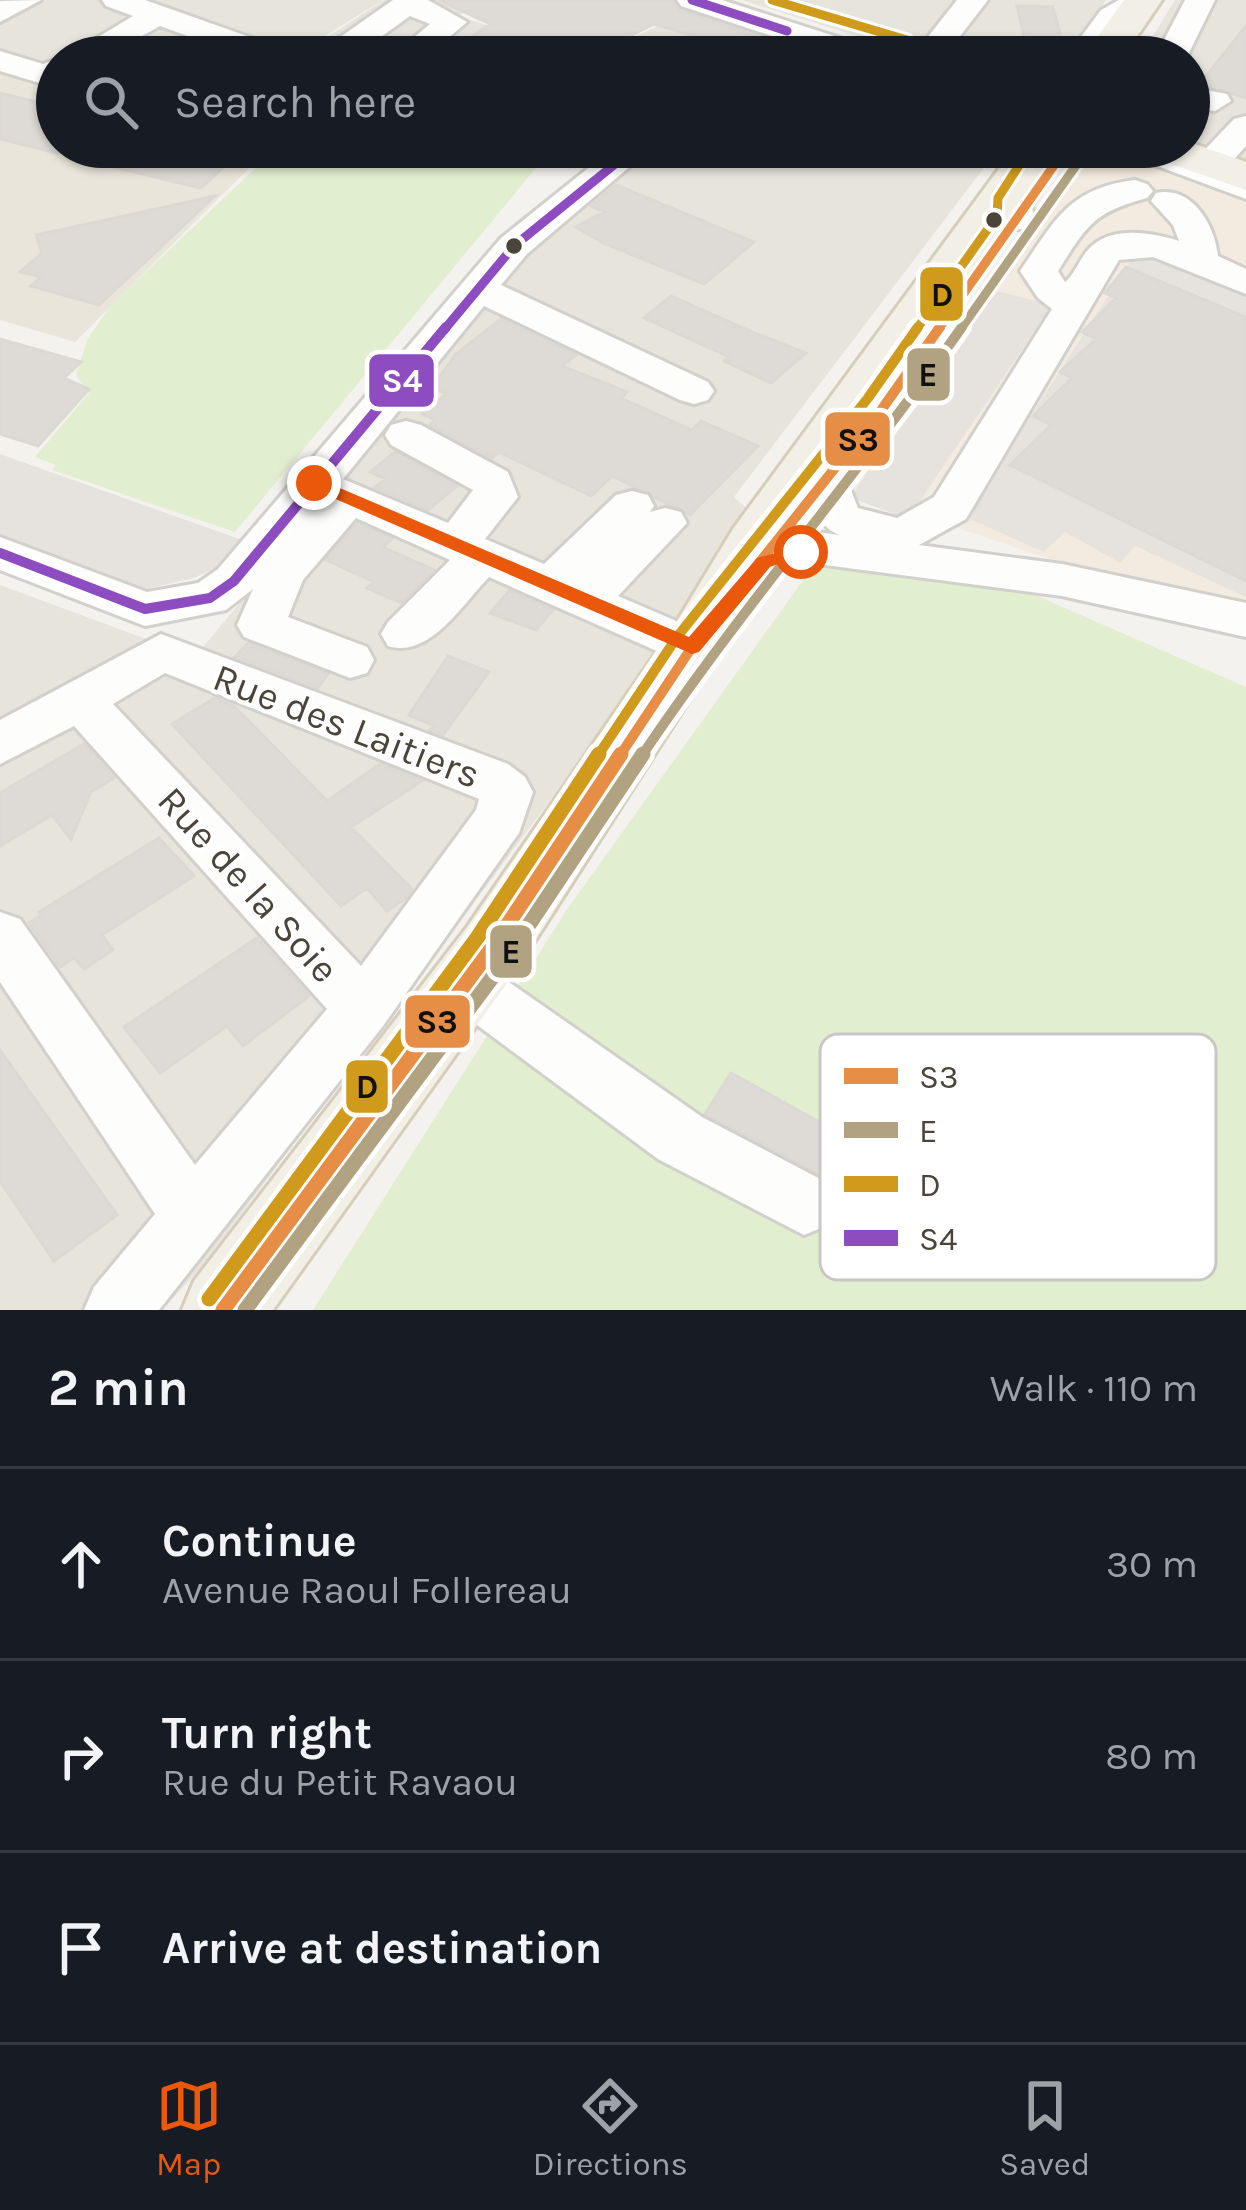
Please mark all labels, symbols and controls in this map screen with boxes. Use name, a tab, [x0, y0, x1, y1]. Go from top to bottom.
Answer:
search box	[36, 36, 1210, 168]
icon: search	[78, 69, 144, 135]
text: Search here	[174, 76, 416, 128]
unlabelled marker	[983, 209, 1005, 231]
unlabelled marker	[503, 235, 525, 257]
line badge: D	[918, 265, 965, 323]
text: D	[931, 276, 953, 314]
line badge: E	[905, 346, 952, 403]
line badge: S4	[367, 352, 436, 409]
text: E	[918, 356, 938, 394]
text: S4	[382, 362, 423, 400]
line badge: S3	[823, 410, 892, 468]
text: S3	[837, 421, 879, 459]
route end	[287, 456, 341, 510]
route start	[774, 525, 828, 579]
street label: Rue des Laitiers	[207, 654, 486, 798]
street label: Rue de la Soie	[148, 777, 348, 992]
line badge: E	[488, 923, 534, 980]
text: E	[501, 933, 521, 971]
line badge: S3	[403, 993, 472, 1050]
text: S3	[416, 1003, 458, 1041]
legend	[820, 1034, 1216, 1280]
line badge: D	[344, 1058, 390, 1115]
text: S3	[919, 1058, 958, 1096]
text: D	[356, 1068, 378, 1106]
text: E	[919, 1112, 938, 1150]
text: D	[919, 1166, 941, 1204]
text: S4	[919, 1220, 957, 1258]
text: 2 min	[48, 1358, 189, 1418]
text: Walk · 110 m	[990, 1365, 1198, 1411]
text: Continue	[162, 1515, 357, 1567]
icon: ahead	[48, 1531, 114, 1597]
text: 30 m	[1106, 1541, 1198, 1587]
text: Avenue Raoul Follereau	[162, 1567, 572, 1613]
text: Turn right	[162, 1707, 372, 1759]
icon: right	[48, 1723, 114, 1789]
text: 80 m	[1105, 1733, 1198, 1779]
text: Rue du Petit Ravaou	[162, 1759, 518, 1805]
icon: arrive	[48, 1915, 114, 1981]
text: Arrive at destination	[162, 1922, 602, 1974]
tab: Map	[156, 2073, 222, 2183]
tab: Directions	[533, 2073, 688, 2183]
tab: Saved	[999, 2073, 1090, 2183]

